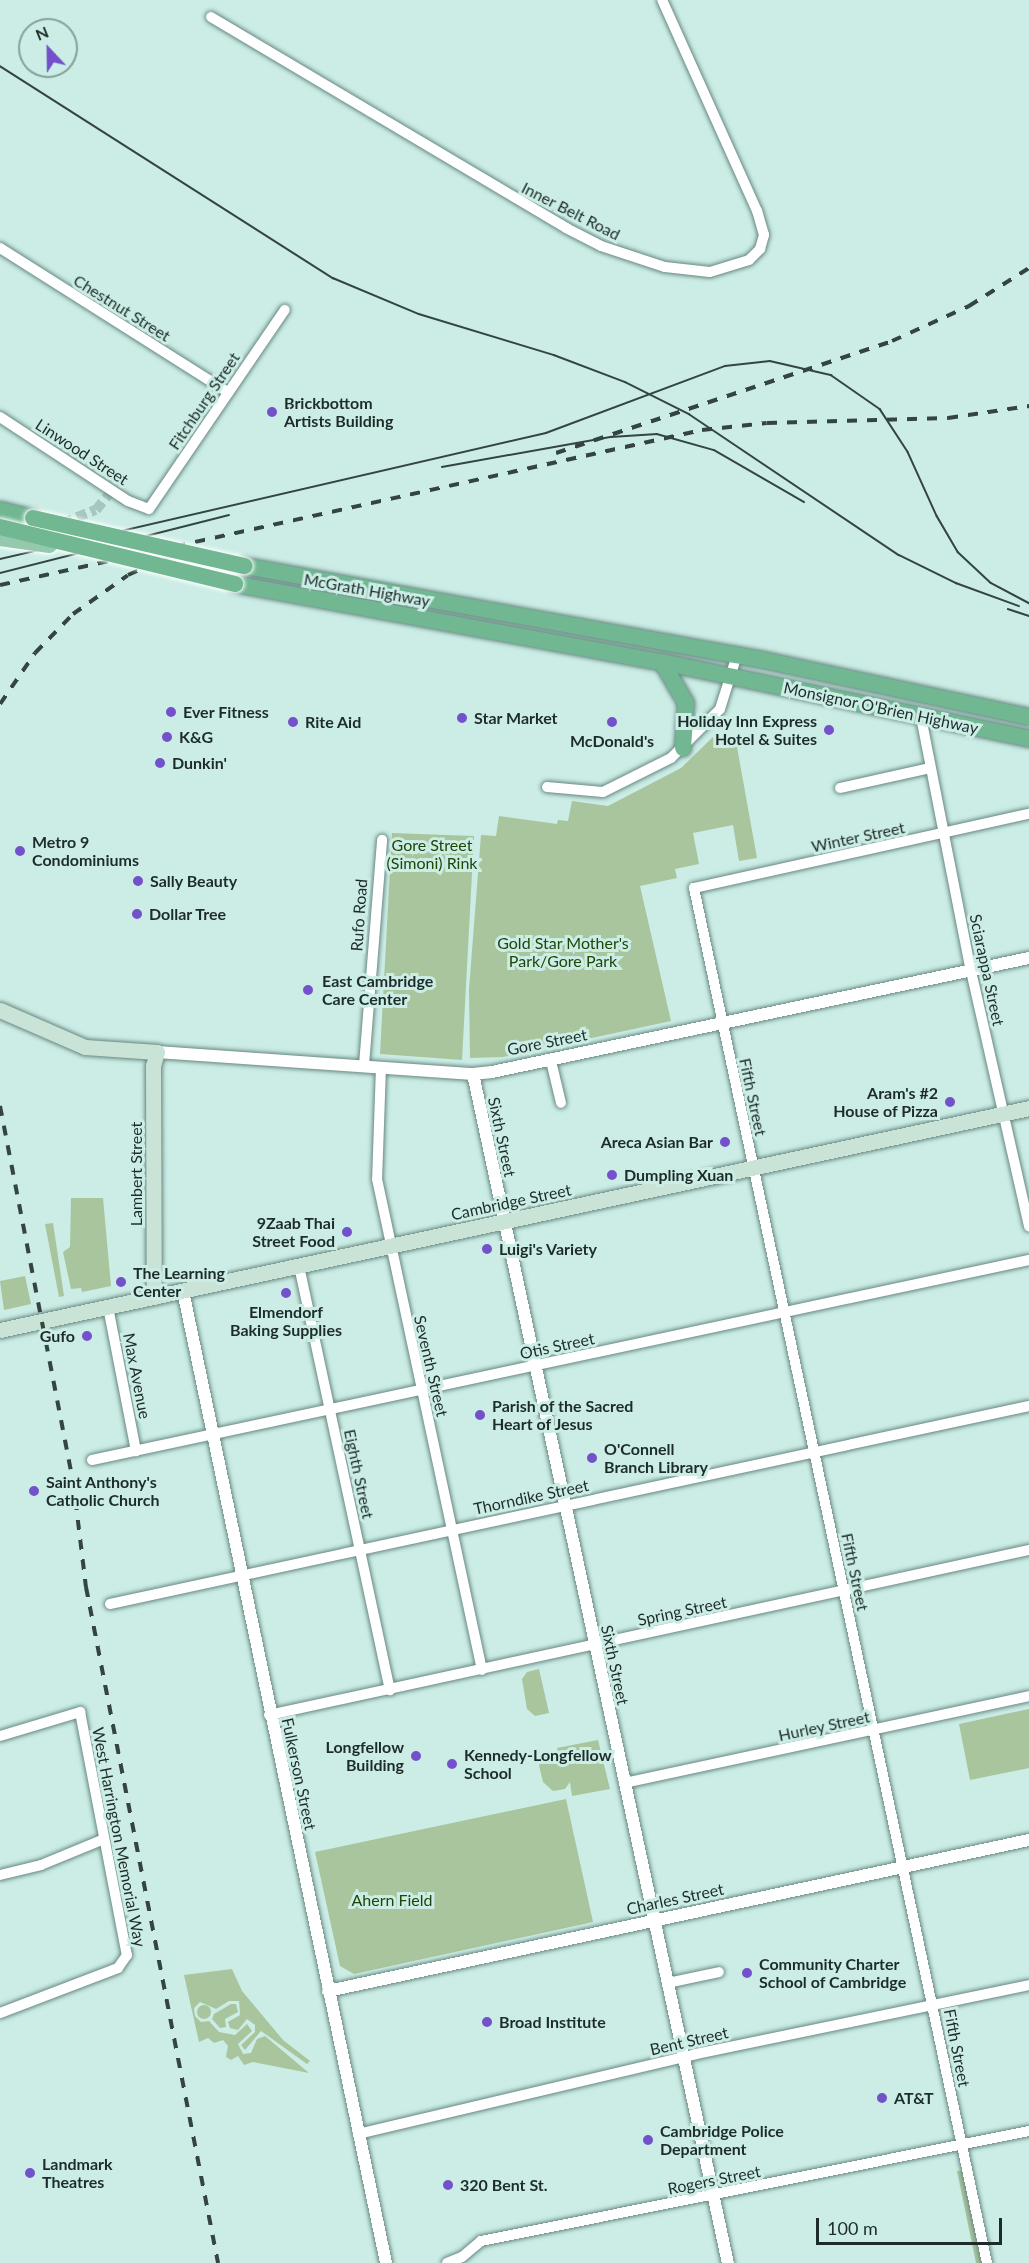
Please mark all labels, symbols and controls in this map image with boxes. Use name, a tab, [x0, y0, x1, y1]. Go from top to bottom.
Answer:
north arrow	[18, 18, 78, 78]
text: N	[33, 22, 51, 44]
street label: Inner Belt Road	[518, 178, 624, 244]
street label: Chestnut Street	[70, 271, 174, 345]
street label: Fitchburg Street	[164, 349, 244, 453]
place label: Brickbottom Artists Building	[284, 393, 393, 431]
marker: Brickbottom Artists Building	[265, 405, 279, 419]
street label: Linwood Street	[32, 415, 132, 489]
street label: McGrath Highway	[303, 569, 431, 611]
street label: Monsignor O'Brien Highway	[782, 678, 980, 738]
place label: Ever Fitness	[183, 702, 269, 722]
marker: Ever Fitness	[164, 705, 178, 719]
place label: Star Market	[474, 708, 558, 728]
marker: Star Market	[455, 711, 469, 725]
place label: Holiday Inn Express Hotel & Suites	[677, 711, 817, 749]
place label: Rite Aid	[305, 712, 362, 732]
marker: Rite Aid	[286, 715, 300, 729]
marker: McDonald's	[605, 715, 619, 729]
marker: Holiday Inn Express Hotel & Suites	[822, 723, 836, 737]
place label: K&G	[179, 727, 213, 747]
marker: K&G	[160, 730, 174, 744]
place label: McDonald's	[570, 731, 654, 751]
place label: Dunkin'	[172, 753, 227, 773]
marker: Dunkin'	[153, 756, 167, 770]
street label: Winter Street	[809, 818, 907, 856]
place label: Metro 9 Condominiums	[32, 832, 139, 870]
park label: Gore Street (Simoni) Rink	[387, 835, 477, 873]
marker: Metro 9 Condominiums	[13, 844, 27, 858]
place label: Sally Beauty	[150, 871, 238, 891]
marker: Sally Beauty	[131, 874, 145, 888]
street label: Rufo Road	[347, 878, 371, 952]
place label: Dollar Tree	[149, 904, 227, 924]
marker: Dollar Tree	[130, 907, 144, 921]
street label: Sciarappa Street	[966, 912, 1008, 1028]
park label: Gold Star Mother's Park/Gore Park	[497, 933, 629, 971]
place label: East Cambridge Care Center	[322, 971, 433, 1009]
marker: East Cambridge Care Center	[299, 981, 317, 999]
street label: Gore Street	[505, 1025, 589, 1059]
street label: Fifth Street	[735, 1056, 771, 1138]
place label: Aram's #2 House of Pizza	[833, 1083, 938, 1121]
street label: Sixth Street	[484, 1095, 520, 1179]
marker: Aram's #2 House of Pizza	[943, 1095, 957, 1109]
street label: Lambert Street	[126, 1122, 146, 1226]
place label: Areca Asian Bar	[600, 1132, 713, 1152]
marker: Areca Asian Bar	[718, 1135, 732, 1149]
place label: Dumpling Xuan	[624, 1165, 733, 1185]
marker: Dumpling Xuan	[605, 1168, 619, 1182]
street label: Cambridge Street	[449, 1180, 573, 1224]
place label: 9Zaab Thai Street Food	[252, 1213, 335, 1251]
marker: 9Zaab Thai Street Food	[340, 1225, 354, 1239]
place label: Luigi's Variety	[499, 1239, 598, 1259]
marker: Luigi's Variety	[480, 1242, 494, 1256]
place label: The Learning Center	[133, 1263, 225, 1301]
marker: The Learning Center	[114, 1275, 128, 1289]
marker: Elmendorf Baking Supplies	[279, 1286, 293, 1300]
place label: Elmendorf Baking Supplies	[230, 1302, 342, 1340]
street label: Seventh Street	[410, 1314, 452, 1418]
place label: Gufo	[40, 1326, 75, 1346]
marker: Gufo	[80, 1329, 94, 1343]
street label: Otis Street	[518, 1329, 596, 1363]
street label: Max Avenue	[119, 1331, 155, 1421]
place label: Parish of the Sacred Heart of Jesus	[492, 1396, 634, 1434]
marker: Parish of the Sacred Heart of Jesus	[473, 1408, 487, 1422]
street label: Eighth Street	[340, 1427, 378, 1521]
place label: O'Connell Branch Library	[604, 1439, 708, 1477]
marker: O'Connell Branch Library	[585, 1451, 599, 1465]
place label: Saint Anthony's Catholic Church	[46, 1472, 160, 1510]
street label: Thorndike Street	[472, 1475, 590, 1519]
marker: Saint Anthony's Catholic Church	[27, 1484, 41, 1498]
street label: Fifth Street	[837, 1531, 873, 1613]
street label: Spring Street	[636, 1592, 728, 1630]
street label: Sixth Street	[597, 1623, 633, 1707]
street label: Hurley Street	[776, 1707, 872, 1745]
street label: Fulkerson Street	[278, 1716, 320, 1832]
street label: West Harrington Memorial Way	[88, 1725, 150, 1949]
place label: Longfellow Building	[326, 1737, 404, 1775]
place label: Kennedy-Longfellow School	[464, 1745, 611, 1783]
marker: Longfellow Building	[409, 1749, 423, 1763]
marker: Kennedy-Longfellow School	[445, 1757, 459, 1771]
street label: Charles Street	[625, 1879, 725, 1919]
park label: Ahern Field	[351, 1890, 433, 1910]
place label: Community Charter School of Cambridge	[759, 1954, 906, 1992]
marker: Community Charter School of Cambridge	[740, 1966, 754, 1980]
street label: Fifth Street	[940, 2007, 974, 2089]
place label: Broad Institute	[499, 2012, 606, 2032]
marker: Broad Institute	[480, 2015, 494, 2029]
street label: Bent Street	[648, 2023, 730, 2059]
place label: AT&T	[894, 2088, 934, 2108]
marker: AT&T	[875, 2091, 889, 2105]
place label: Cambridge Police Department	[660, 2121, 784, 2159]
marker: Cambridge Police Department	[641, 2133, 655, 2147]
place label: Landmark Theatres	[42, 2154, 113, 2192]
street label: Rogers Street	[666, 2162, 762, 2198]
marker: Landmark Theatres	[23, 2166, 37, 2180]
place label: 320 Bent St.	[460, 2175, 548, 2195]
marker: 320 Bent St.	[441, 2178, 455, 2192]
scale bar	[819, 2206, 1005, 2244]
text: 100 m	[827, 2217, 878, 2239]

